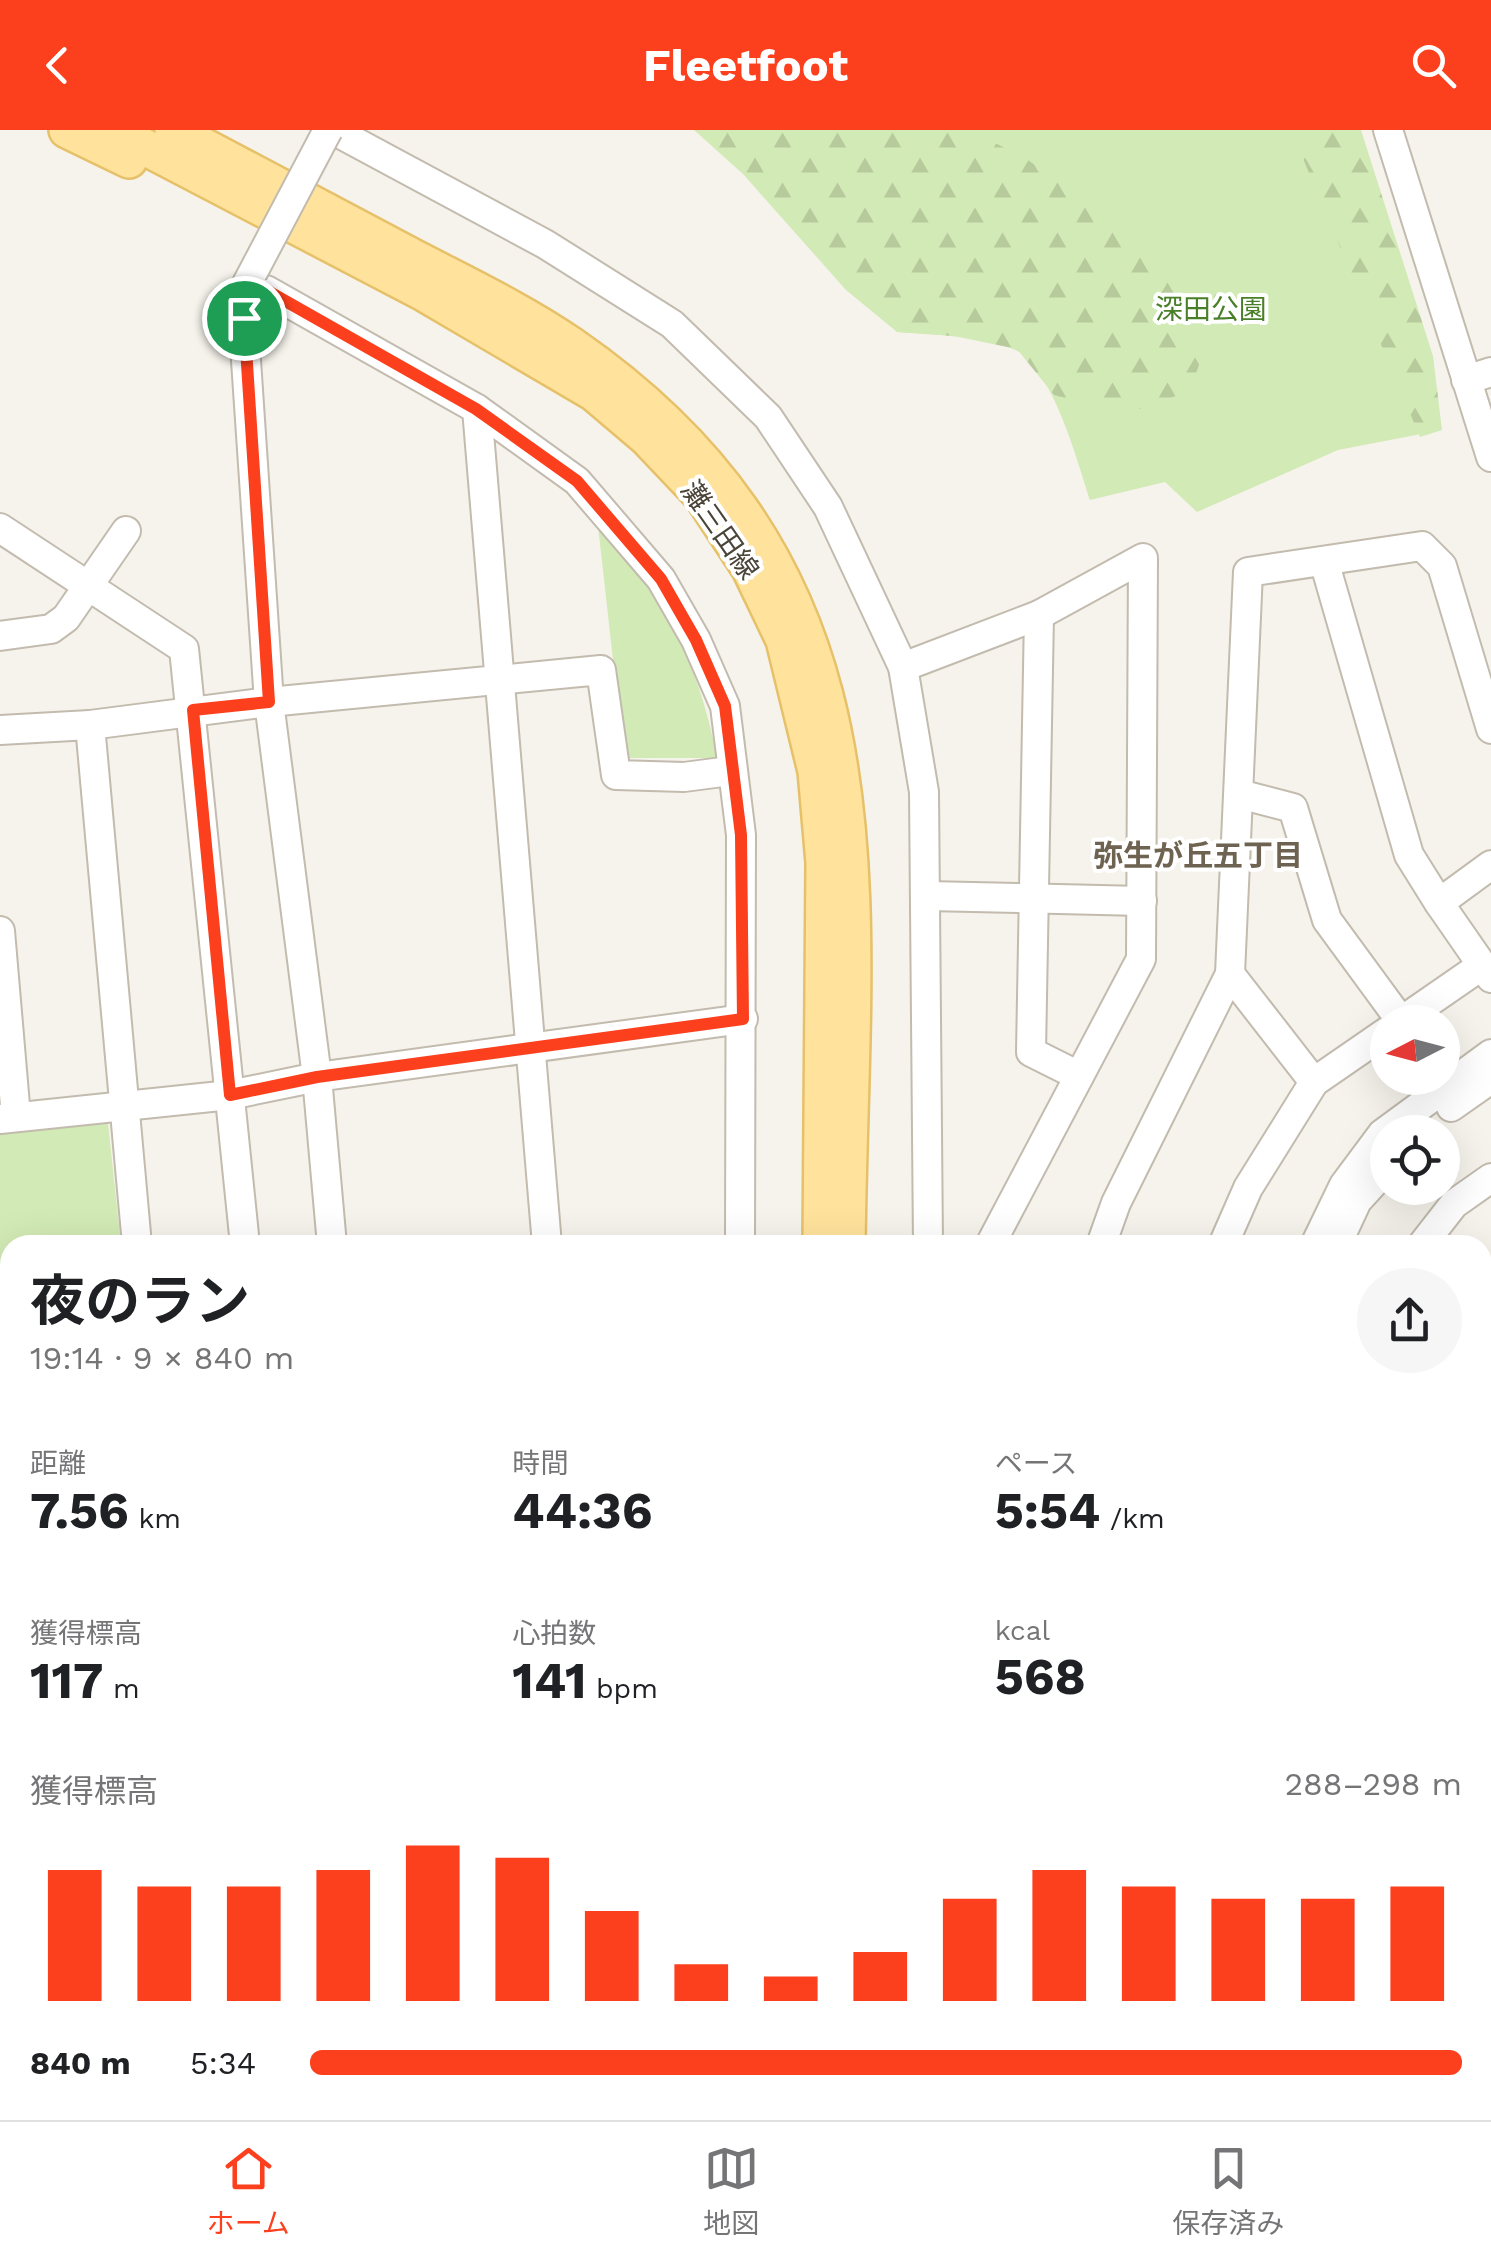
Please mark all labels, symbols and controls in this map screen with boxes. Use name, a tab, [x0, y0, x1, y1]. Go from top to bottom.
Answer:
icon: back	[30, 38, 85, 93]
icon: search	[1406, 38, 1461, 93]
text: Fleetfoot	[643, 39, 848, 92]
pin	[202, 276, 287, 361]
icon: arrive	[217, 291, 272, 346]
park label: 深田公園	[1155, 293, 1267, 326]
street label: 灘三田線	[674, 475, 766, 585]
district label: 弥生が丘五丁目	[1093, 838, 1303, 873]
north arrow	[1370, 1005, 1460, 1095]
map controls	[1370, 1005, 1460, 1205]
button: locate	[1370, 1115, 1460, 1205]
button: share	[1357, 1268, 1462, 1373]
text: 夜のラン	[30, 1269, 250, 1333]
text: 19:14 · 9 × 840 m	[30, 1339, 294, 1377]
text: 距離	[30, 1447, 86, 1480]
text: 時間	[512, 1447, 568, 1480]
text: ペース	[995, 1447, 1077, 1480]
text: 7.56	[30, 1481, 129, 1540]
text: 44:36	[512, 1481, 652, 1540]
text: 5:54	[995, 1481, 1100, 1540]
text: km	[129, 1502, 181, 1535]
text: /km	[1100, 1502, 1165, 1535]
text: kcal	[995, 1614, 1050, 1647]
text: 獲得標高	[30, 1617, 142, 1650]
text: 心拍数	[512, 1617, 596, 1650]
text: 568	[995, 1647, 1086, 1706]
text: 117	[30, 1651, 104, 1710]
text: 141	[512, 1651, 587, 1710]
text: m	[104, 1672, 140, 1705]
text: bpm	[587, 1672, 658, 1705]
text: 288–298 m	[1284, 1765, 1462, 1803]
text: 獲得標高	[30, 1772, 158, 1810]
text: 840 m	[30, 2044, 131, 2082]
text: 5:34	[190, 2044, 256, 2082]
tab: ホーム	[207, 2141, 290, 2241]
tab: 地図	[703, 2141, 759, 2241]
tab: 保存済み	[1172, 2141, 1284, 2241]

